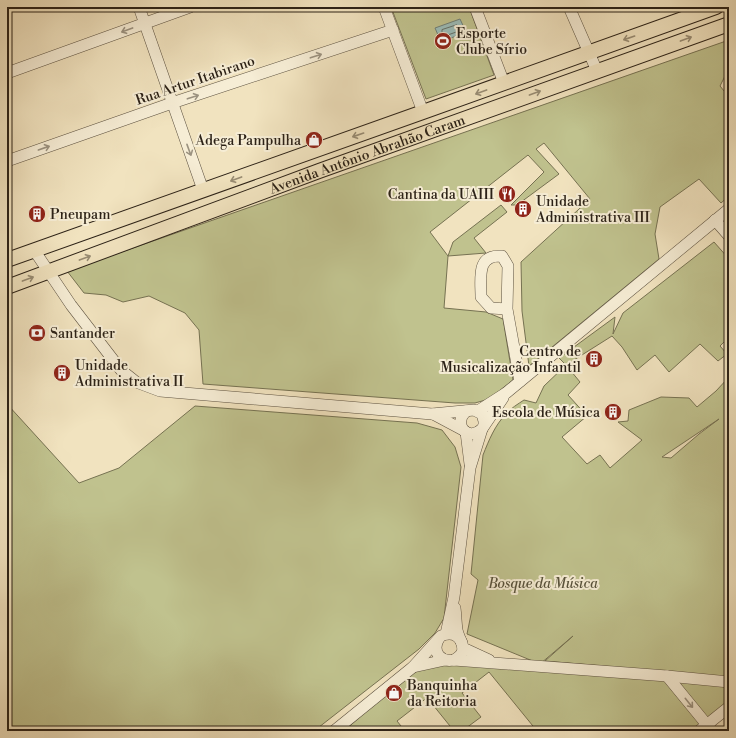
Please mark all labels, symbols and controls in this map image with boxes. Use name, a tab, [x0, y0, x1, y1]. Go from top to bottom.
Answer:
place label: Esporte Clube Sírio	[456, 25, 527, 59]
one-way arrow	[121, 26, 133, 34]
sports icon: Esporte Clube Sírio	[433, 31, 453, 51]
one-way arrow	[623, 35, 636, 42]
one-way arrow	[680, 35, 693, 42]
one-way arrow	[310, 51, 322, 59]
street label: Rua Artur Itabirano	[133, 52, 257, 110]
one-way arrow	[474, 89, 487, 96]
one-way arrow	[529, 89, 542, 96]
one-way arrow	[187, 92, 199, 100]
street label: Avenida Antônio Abrahão Caram	[266, 111, 468, 199]
shop icon: Adega Pampulha	[304, 130, 324, 150]
place label: Adega Pampulha	[195, 132, 302, 150]
one-way arrow	[353, 132, 365, 140]
one-way arrow	[185, 143, 193, 155]
one-way arrow	[37, 144, 49, 152]
one-way arrow	[229, 176, 242, 183]
restaurant icon: Cantina da UAIII	[497, 184, 517, 204]
place label: Cantina da UAIII	[388, 186, 495, 204]
place label: Unidade Administrativa III	[535, 193, 651, 227]
building icon: Unidade Administrativa III	[513, 199, 533, 219]
building icon: Pneupam	[27, 204, 47, 224]
place label: Pneupam	[50, 206, 110, 224]
one-way arrow	[78, 254, 91, 261]
one-way arrow	[21, 275, 33, 283]
bank icon: Santander	[27, 323, 47, 343]
place label: Santander	[50, 325, 115, 343]
place label: Centro de Musicalização Infantil	[440, 343, 581, 377]
building icon: Centro de Musicalização Infantil	[584, 349, 604, 369]
place label: Unidade Administrativa II	[74, 357, 184, 391]
building icon: Unidade Administrativa II	[52, 363, 72, 383]
building icon: Escola de Música	[603, 402, 623, 422]
place label: Escola de Música	[492, 404, 601, 422]
park label: Bosque da Música	[487, 575, 598, 593]
place label: Banquinha da Reitoria	[406, 677, 478, 711]
shop icon: Banquinha da Reitoria	[384, 683, 404, 703]
one-way arrow	[685, 698, 694, 709]

